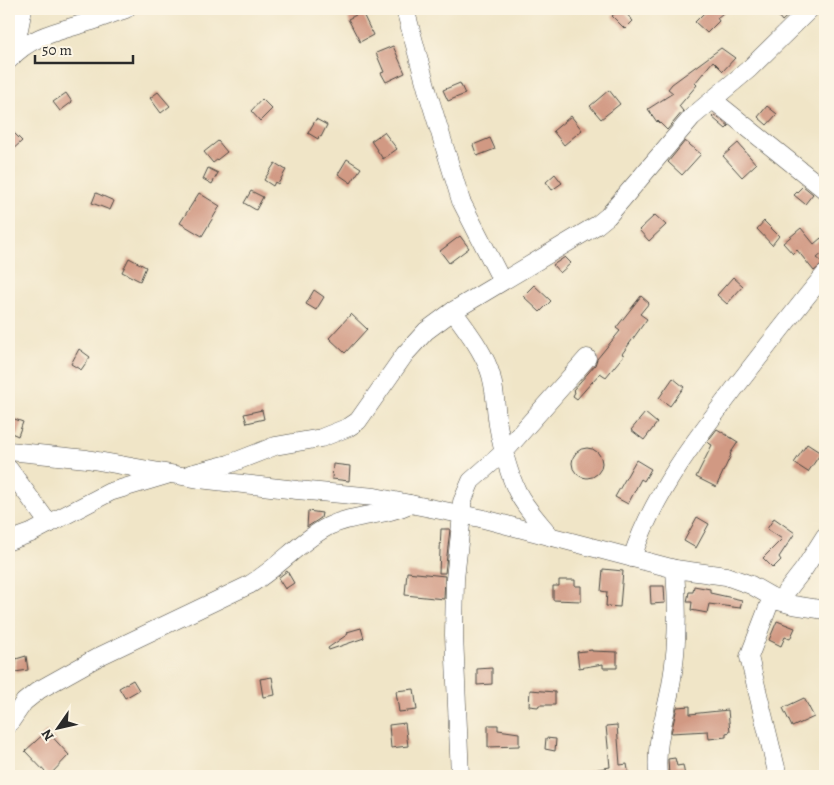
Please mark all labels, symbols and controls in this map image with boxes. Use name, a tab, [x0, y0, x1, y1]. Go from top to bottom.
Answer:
scale bar	[35, 32, 132, 64]
text: 50 m	[42, 40, 72, 60]
north arrow	[32, 702, 82, 752]
text: N	[37, 725, 58, 745]

